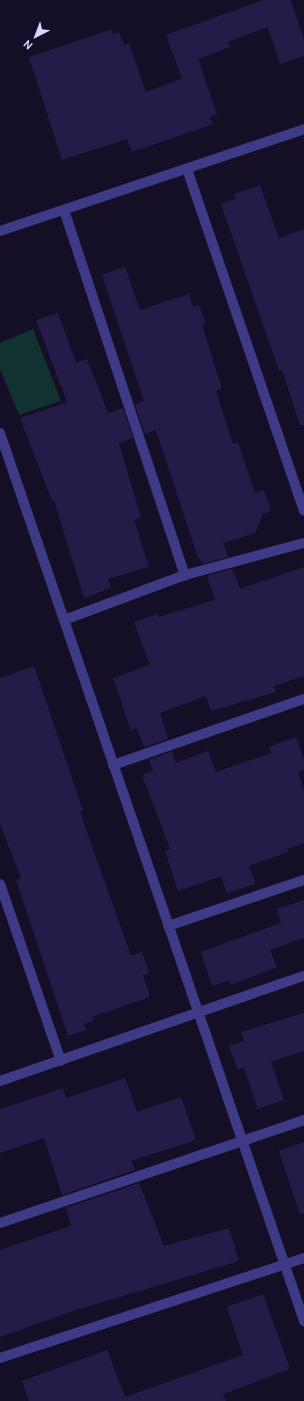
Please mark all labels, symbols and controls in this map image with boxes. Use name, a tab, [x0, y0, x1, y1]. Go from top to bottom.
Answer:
north arrow	[16, 16, 56, 56]
text: N	[20, 37, 36, 53]

